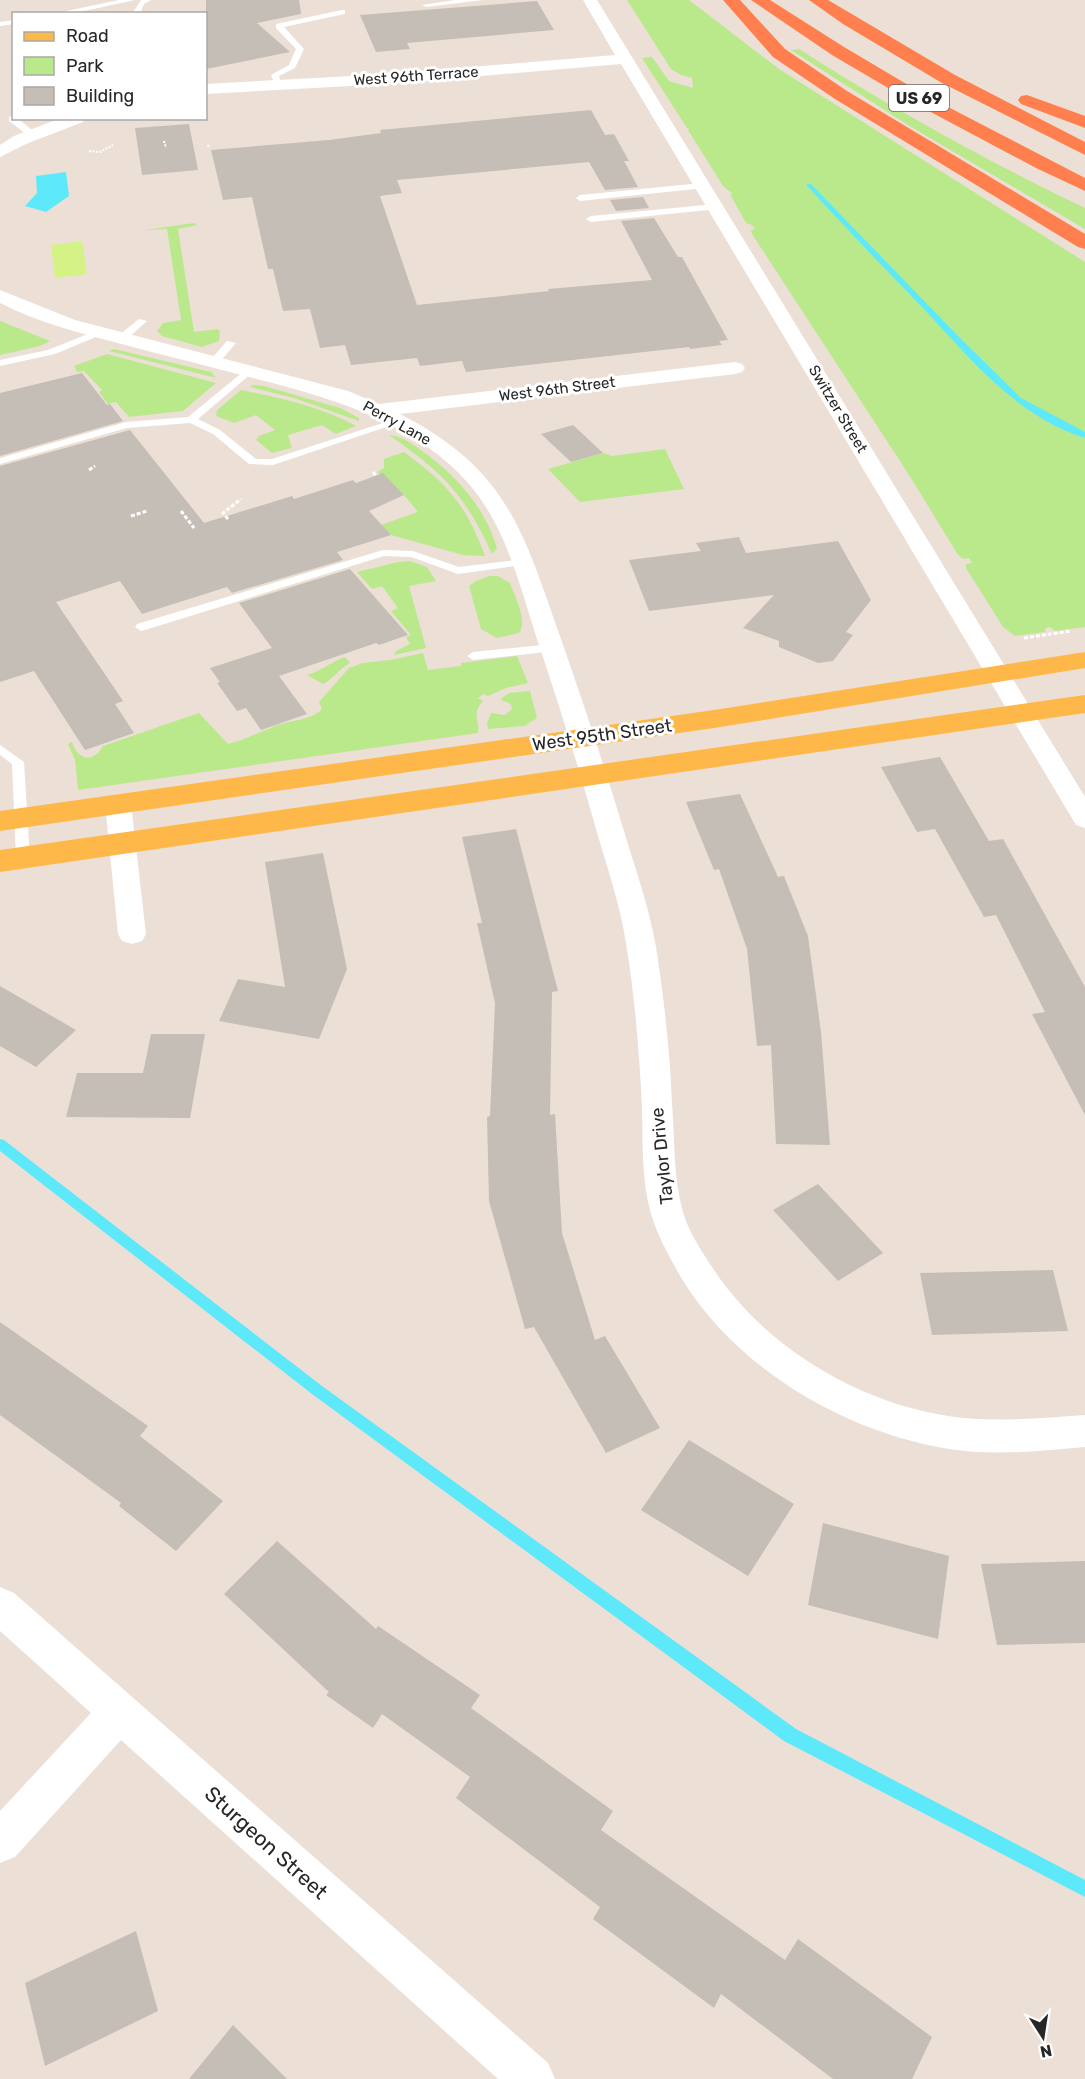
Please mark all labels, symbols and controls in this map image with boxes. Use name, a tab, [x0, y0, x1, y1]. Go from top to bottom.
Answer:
legend	[12, 12, 207, 120]
text: Road	[66, 25, 109, 47]
text: Park	[66, 55, 104, 77]
street label: West 96th Terrace	[353, 63, 479, 89]
text: Building	[66, 85, 134, 107]
road number: US 69	[889, 85, 949, 111]
street label: Switzer Street	[805, 362, 871, 456]
street label: West 96th Street	[498, 373, 616, 405]
street label: Perry Lane	[360, 397, 434, 449]
street label: West 95th Street	[531, 714, 673, 756]
street label: Taylor Drive	[646, 1106, 678, 1206]
street label: Sturgeon Street	[200, 1781, 333, 1904]
north arrow	[1013, 2007, 1073, 2067]
text: N	[1038, 2041, 1054, 2062]

